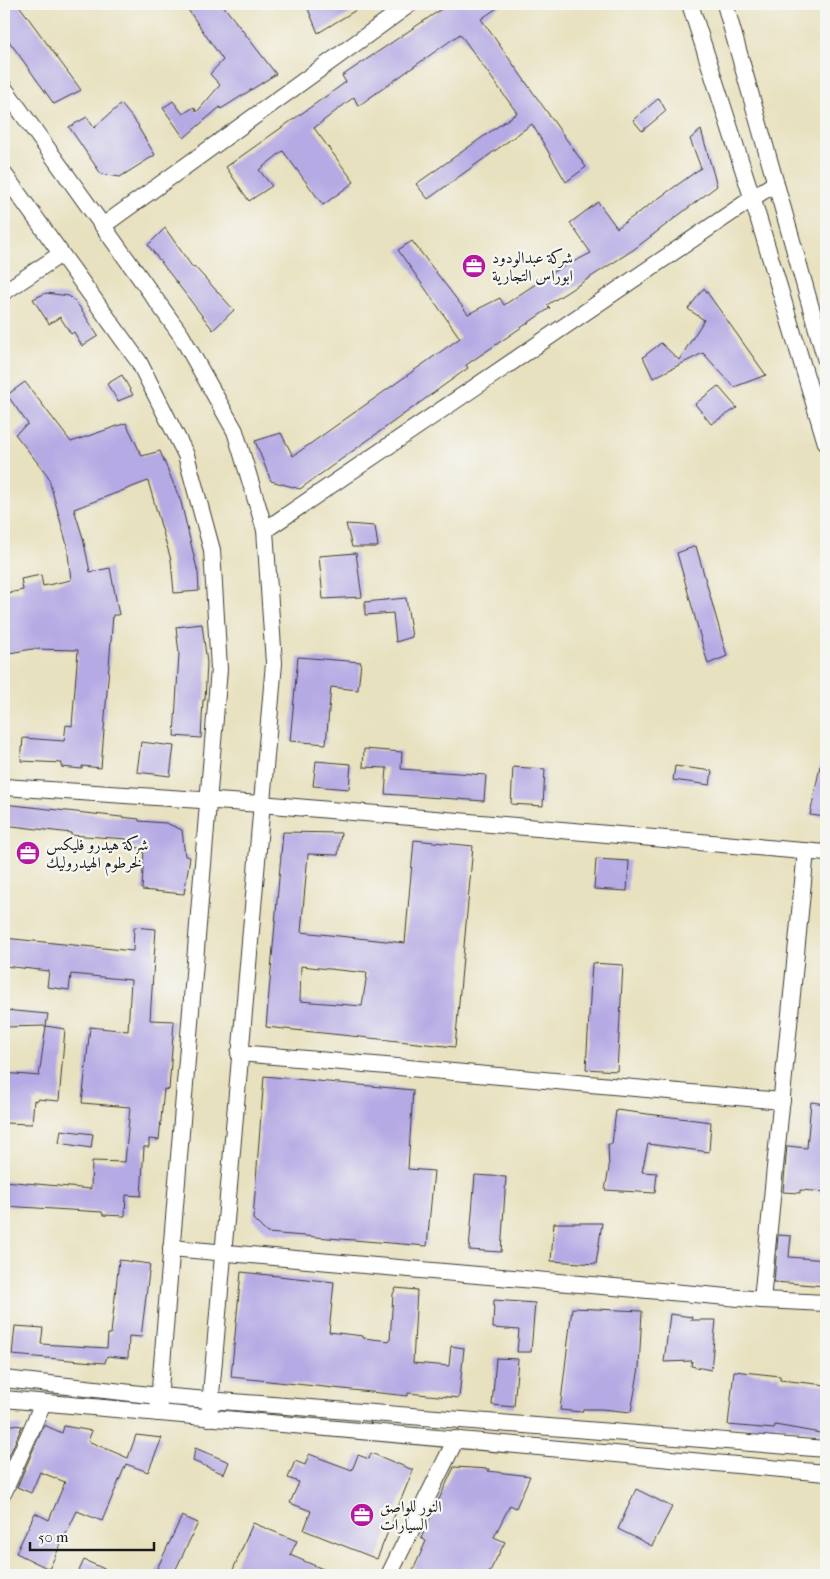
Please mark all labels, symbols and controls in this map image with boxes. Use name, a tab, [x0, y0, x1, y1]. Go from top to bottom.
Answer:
place label: شركة عبدالودود ابوراس التجارية	[492, 248, 573, 286]
office icon: شركة عبدالودود ابوراس التجارية	[461, 253, 487, 279]
place label: شركة هيدرو فليكس لخرطوم الهيدروليك	[46, 835, 149, 877]
office icon: شركة هيدرو فليكس لخرطوم الهيدروليك	[15, 840, 41, 866]
place label: النور للواصق السيارات	[380, 1497, 442, 1534]
office icon: النور للواصق السيارات	[349, 1502, 375, 1528]
scale bar	[30, 1519, 154, 1551]
text: 50 m	[38, 1528, 69, 1546]

